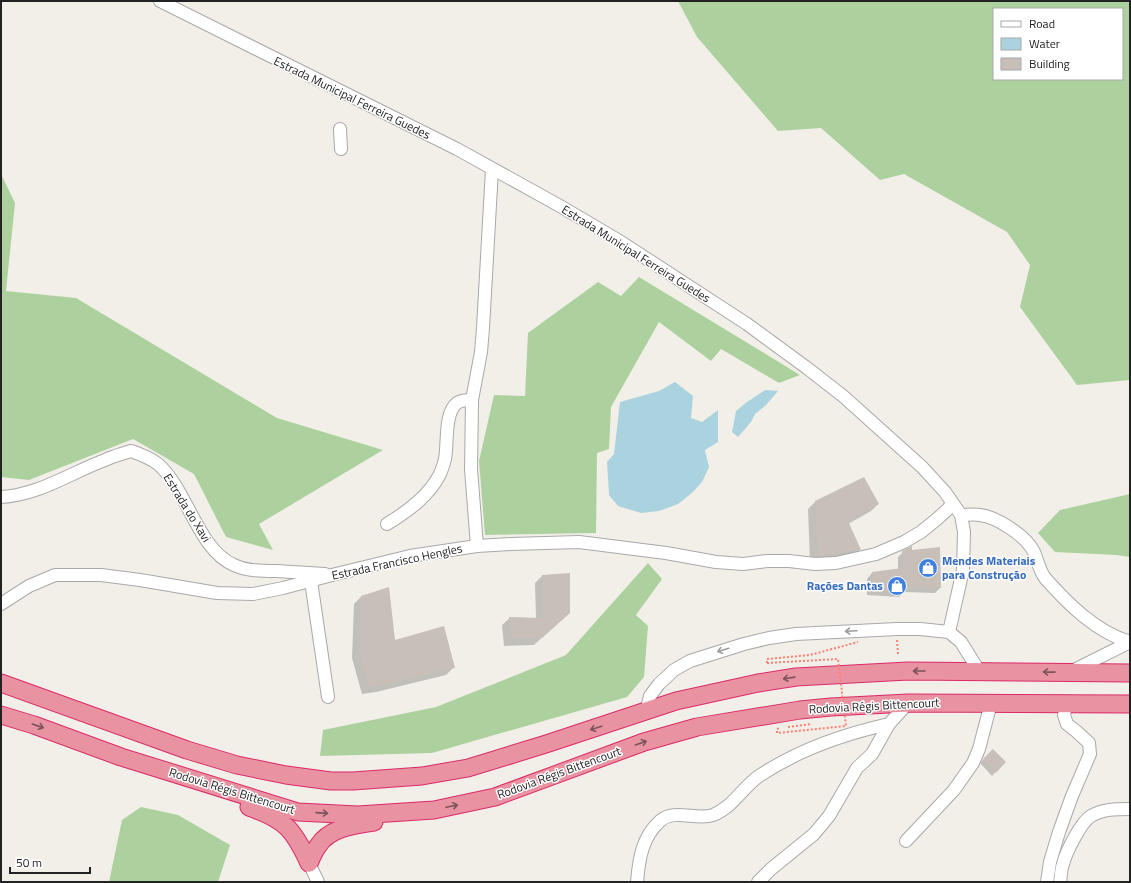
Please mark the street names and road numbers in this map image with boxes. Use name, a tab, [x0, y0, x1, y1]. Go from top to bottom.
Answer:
street label: Estrada Municipal Ferreira Guedes	[271, 51, 434, 144]
street label: Estrada Municipal Ferreira Guedes	[558, 200, 715, 308]
street label: Estrada do Xavi	[159, 470, 216, 546]
street label: Estrada Francisco Hengles	[330, 538, 464, 585]
street label: Rodovia Régis Bittencourt	[808, 693, 941, 718]
street label: Rodovia Régis Bittencourt	[494, 741, 624, 804]
street label: Rodovia Régis Bittencourt	[167, 762, 298, 819]

